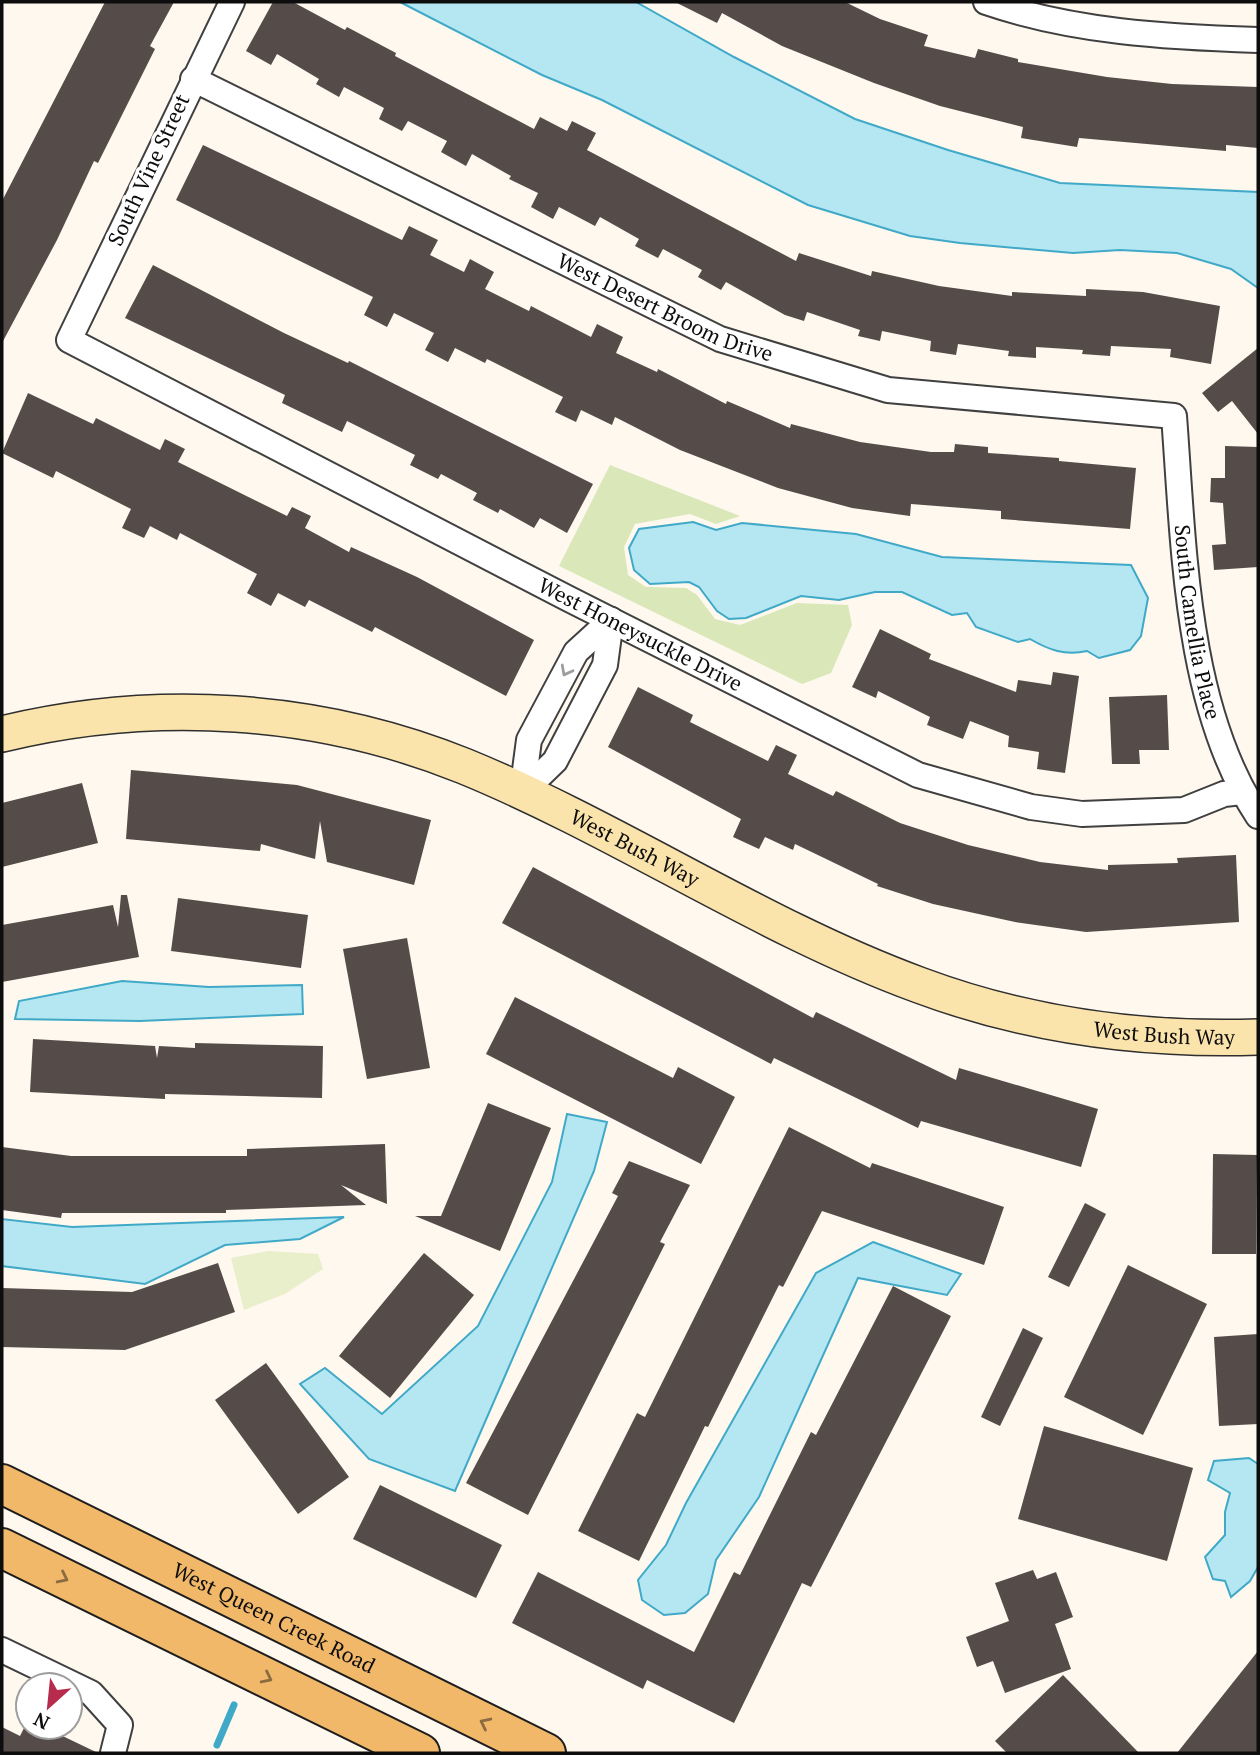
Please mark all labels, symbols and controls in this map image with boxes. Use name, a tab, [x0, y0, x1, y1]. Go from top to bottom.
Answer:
street label: South Vine Street	[101, 89, 196, 250]
street label: West Desert Broom Drive	[553, 246, 777, 367]
street label: South Camellia Place	[1169, 523, 1228, 723]
street label: West Honeysuckle Drive	[534, 571, 747, 697]
one-way arrow	[561, 663, 574, 676]
street label: West Bush Way	[566, 802, 705, 893]
street label: West Bush Way	[1092, 1014, 1235, 1051]
street label: West Queen Creek Road	[168, 1555, 380, 1679]
one-way arrow	[56, 1570, 68, 1584]
one-way arrow	[260, 1670, 272, 1684]
north arrow	[14, 1671, 84, 1741]
text: N	[28, 1707, 53, 1736]
one-way arrow	[480, 1717, 492, 1731]

